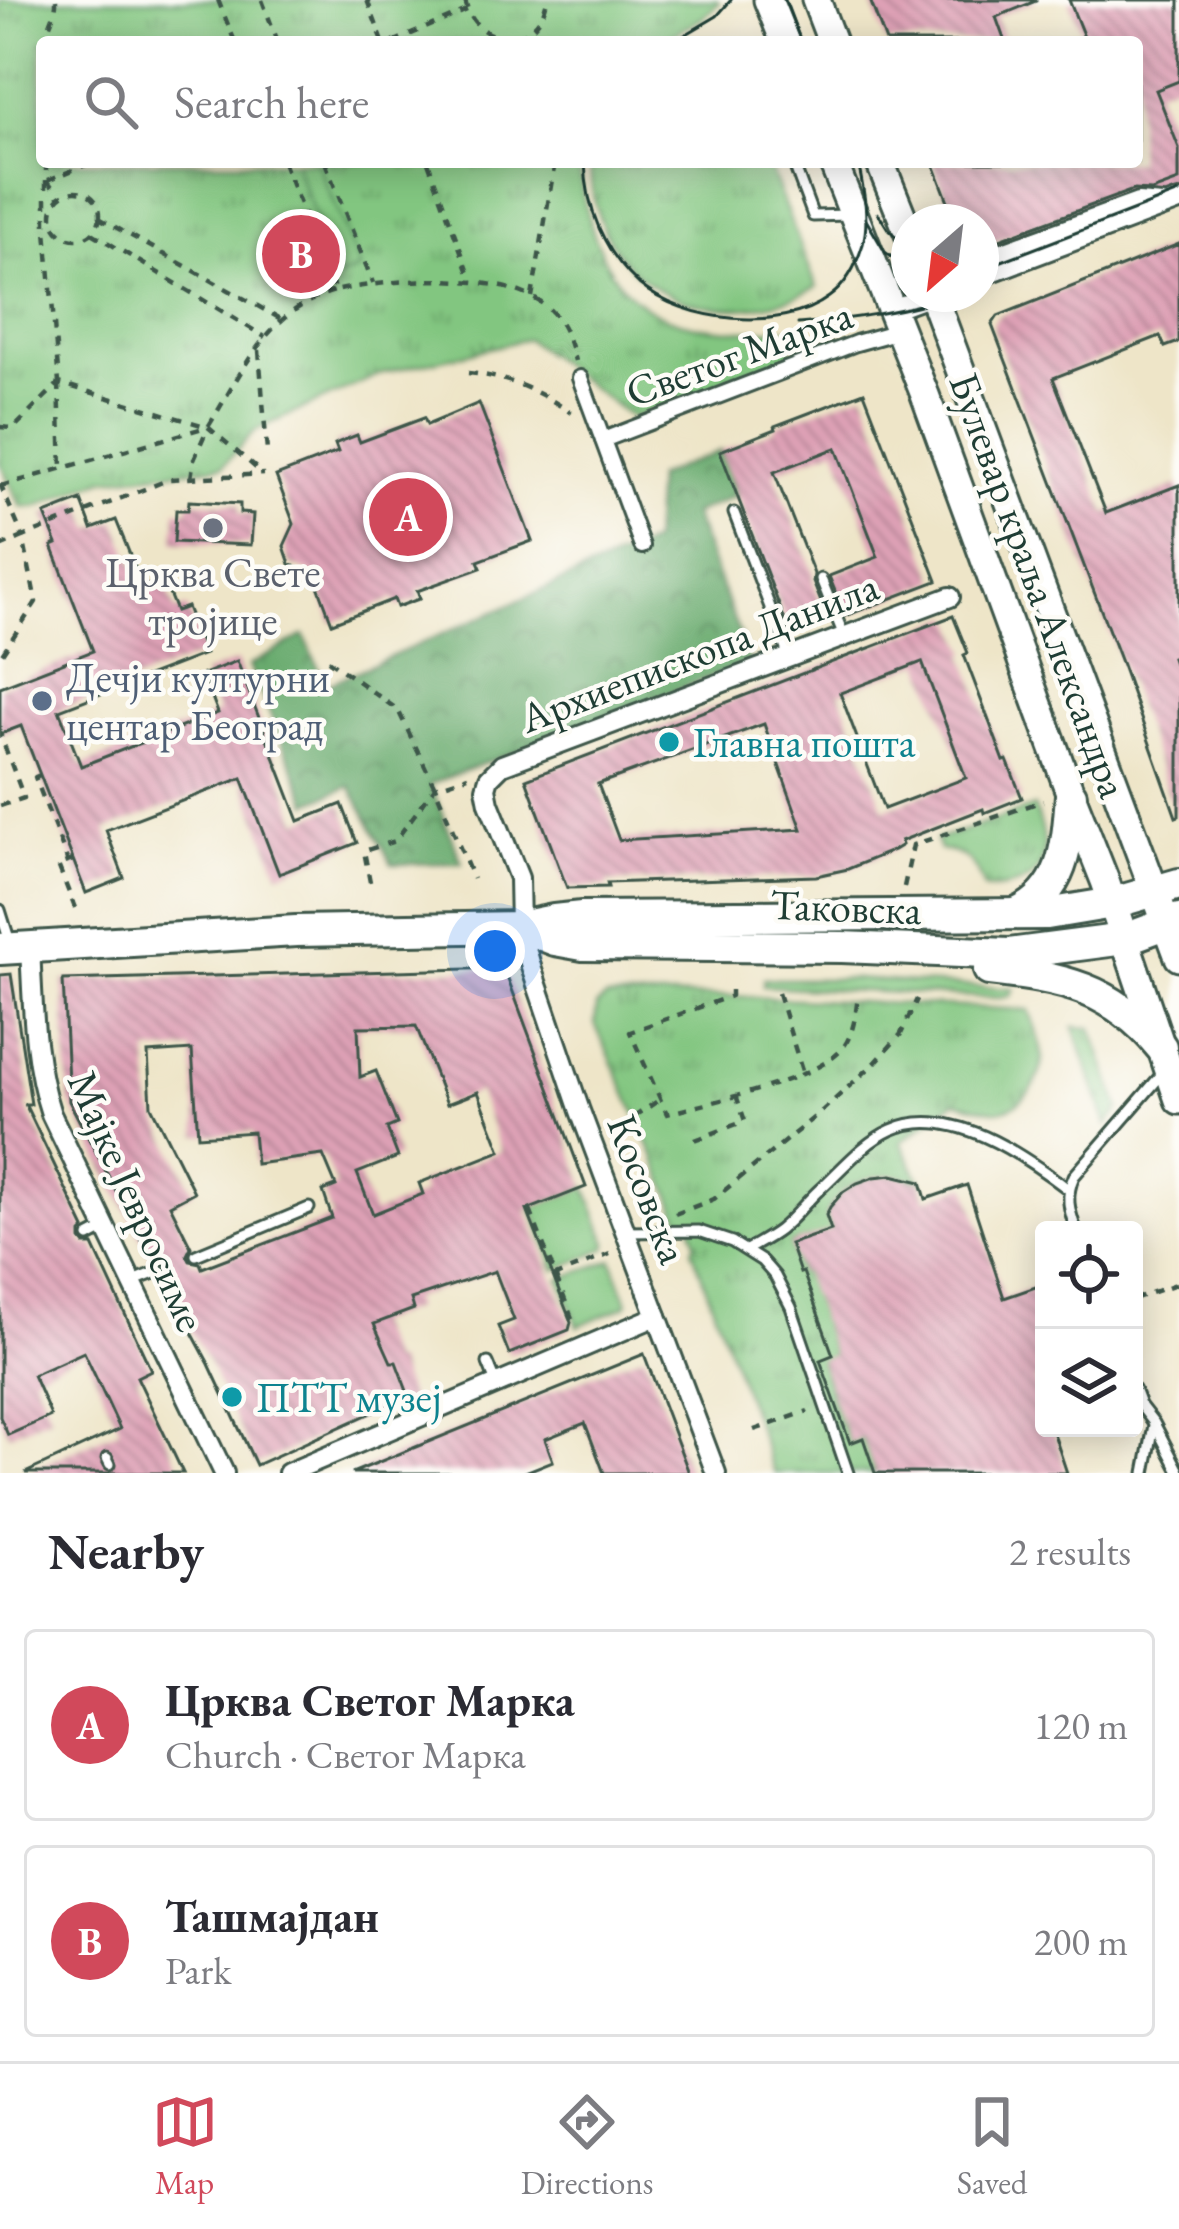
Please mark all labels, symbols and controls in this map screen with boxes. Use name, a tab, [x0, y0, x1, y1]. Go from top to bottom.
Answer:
search box	[36, 36, 1143, 168]
icon: search	[78, 69, 144, 135]
text: Search here	[174, 73, 369, 131]
north arrow	[891, 204, 999, 312]
pin: B	[262, 209, 340, 299]
street label: Светог Марка	[618, 287, 860, 419]
street label: Булевар краља Александра	[936, 365, 1142, 805]
pin: A	[369, 472, 447, 562]
marker: Црква Свете тројице	[200, 515, 226, 541]
place label: Црква Свете тројице	[105, 545, 321, 648]
street label: Архиепископа Данила	[511, 558, 886, 746]
place label: Дечји културни центар Београд	[66, 650, 330, 753]
marker: Дечји културни центар Београд	[29, 688, 55, 714]
place label: Главна пошта	[693, 715, 916, 770]
marker: Главна пошта	[656, 729, 682, 755]
street label: Таковска	[770, 877, 923, 937]
your location	[465, 921, 525, 981]
street label: Мајке Јевросиме	[55, 1062, 219, 1340]
street label: Косовска	[595, 1107, 702, 1272]
map controls	[1035, 1221, 1143, 1437]
button: locate	[1035, 1221, 1143, 1329]
button: layers	[1035, 1329, 1143, 1437]
place label: ПТТ музеј	[256, 1370, 441, 1425]
marker: ПТТ музеј	[219, 1384, 245, 1410]
text: Nearby	[48, 1518, 204, 1584]
text: 2 results	[1009, 1526, 1131, 1577]
text: Црква Светог Марка	[165, 1671, 575, 1729]
text: A	[76, 1700, 104, 1751]
text: 120 m	[1034, 1700, 1128, 1751]
text: Church · Светог Марка	[165, 1729, 526, 1780]
text: Ташмајдан	[165, 1887, 379, 1945]
text: B	[78, 1916, 102, 1967]
text: 200 m	[1034, 1916, 1128, 1967]
text: Park	[165, 1945, 231, 1996]
tab: Map	[152, 2089, 218, 2204]
tab: Directions	[521, 2089, 654, 2204]
tab: Saved	[957, 2089, 1027, 2204]

